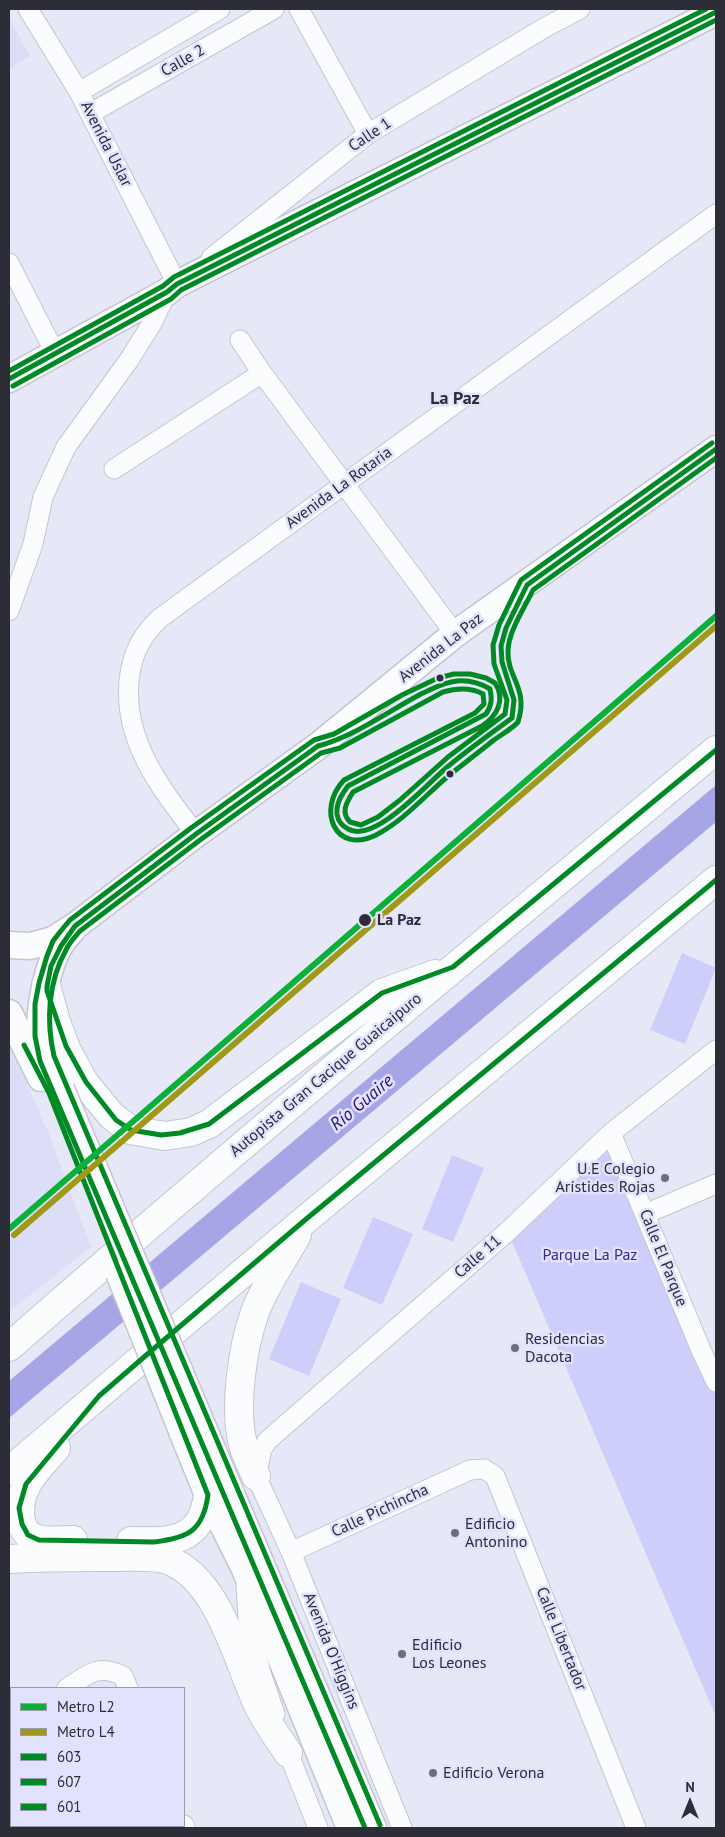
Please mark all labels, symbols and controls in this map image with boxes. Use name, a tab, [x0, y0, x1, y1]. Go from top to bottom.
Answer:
street label: Calle 2	[158, 41, 208, 81]
street label: Avenida Uslar	[76, 98, 136, 190]
street label: Calle 1	[345, 114, 395, 156]
district label: La Paz	[430, 388, 480, 410]
street label: Avenida La Rotaria	[282, 443, 396, 533]
street label: Avenida La Paz	[395, 609, 487, 687]
unlabelled marker	[435, 673, 445, 683]
unlabelled marker	[445, 769, 455, 779]
place label: La Paz	[377, 910, 421, 930]
marker: La Paz	[357, 912, 373, 928]
street label: Autopista Gran Cacique Guaicaipuro	[226, 989, 426, 1161]
water label: Río Guaire	[326, 1070, 398, 1136]
place label: U.E Colegio Arístides Rojas	[555, 1159, 655, 1197]
marker: U.E Colegio Arístides Rojas	[659, 1172, 671, 1184]
street label: Calle El Parque	[635, 1207, 691, 1309]
street label: Calle 11	[451, 1231, 505, 1283]
park label: Parque La Paz	[542, 1245, 638, 1265]
place label: Residencias Dacota	[525, 1329, 605, 1367]
marker: Residencias Dacota	[509, 1342, 521, 1354]
street label: Calle Pichincha	[329, 1480, 431, 1542]
place label: Edificio Antonino	[465, 1514, 527, 1552]
marker: Edificio Antonino	[449, 1527, 461, 1539]
street label: Calle Libertador	[532, 1585, 590, 1693]
street label: Avenida O'Higgins	[299, 1590, 363, 1712]
place label: Edificio Los Leones	[412, 1635, 486, 1673]
marker: Edificio Los Leones	[396, 1648, 408, 1660]
legend	[10, 1687, 185, 1827]
text: Metro L2	[57, 1697, 115, 1716]
text: Metro L4	[57, 1722, 115, 1741]
text: 603	[57, 1747, 82, 1766]
place label: Edificio Verona	[443, 1763, 544, 1783]
marker: Edificio Verona	[427, 1767, 439, 1779]
text: 607	[57, 1772, 82, 1791]
north arrow	[665, 1777, 715, 1827]
text: N	[685, 1778, 695, 1796]
text: 601	[57, 1797, 82, 1816]

